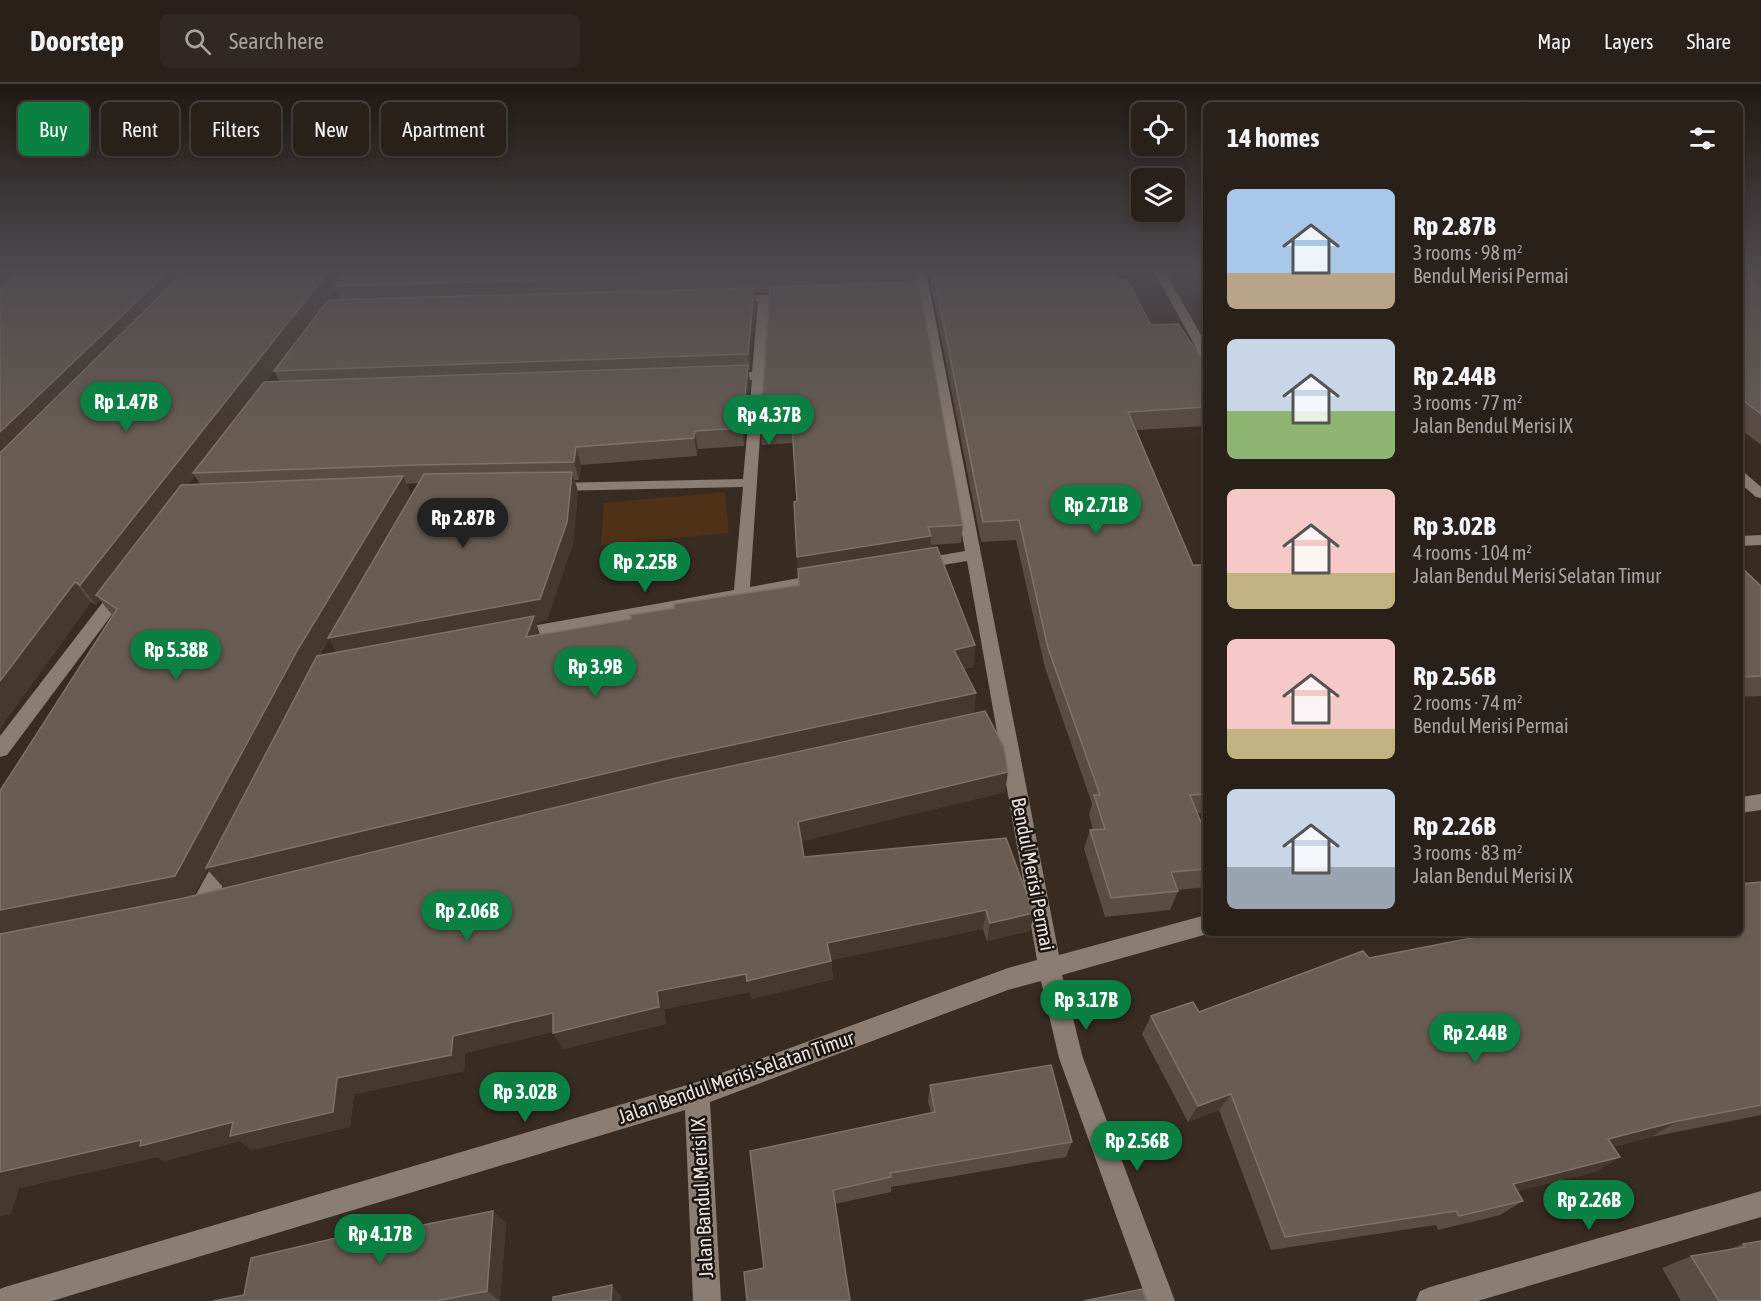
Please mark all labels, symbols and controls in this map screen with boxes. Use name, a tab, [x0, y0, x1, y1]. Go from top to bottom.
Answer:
search box	[160, 14, 580, 68]
text: Doorstep	[30, 25, 124, 57]
icon: search	[181, 25, 214, 58]
text: Search here	[229, 28, 324, 54]
text: Map	[1537, 29, 1571, 53]
text: Layers	[1604, 29, 1654, 53]
text: Share	[1687, 29, 1731, 53]
chip: Buy	[18, 102, 89, 156]
chip: Rent	[101, 102, 179, 156]
chip: Filters	[191, 102, 281, 156]
chip: New	[293, 102, 369, 156]
chip: Apartment	[381, 102, 506, 156]
map controls	[1131, 102, 1185, 222]
button: locate	[1131, 102, 1185, 156]
icon: filters	[1686, 122, 1719, 155]
text: 14 homes	[1227, 123, 1320, 153]
button: layers	[1131, 168, 1185, 222]
text: Rp 2.87B	[1413, 211, 1496, 241]
icon: home	[1275, 213, 1347, 285]
text: 3 rooms · 98 m²	[1413, 241, 1523, 264]
text: Bendul Merisi Permai	[1413, 264, 1569, 287]
text: Rp 2.44B	[1413, 361, 1496, 391]
icon: home	[1275, 363, 1347, 435]
pin: Rp 1.47B	[64, 382, 188, 433]
text: Rp 1.47B	[94, 390, 158, 413]
text: 3 rooms · 77 m²	[1413, 391, 1523, 414]
pin: Rp 4.37B	[707, 395, 831, 446]
text: Rp 4.37B	[737, 403, 801, 426]
text: Jalan Bendul Merisi IX	[1413, 414, 1573, 437]
pin: Rp 2.71B	[1034, 485, 1158, 536]
text: Rp 2.71B	[1064, 493, 1128, 516]
pin: Rp 2.87B	[401, 498, 525, 549]
text: Rp 2.87B	[431, 506, 495, 529]
text: Rp 3.02B	[1413, 511, 1496, 541]
icon: home	[1275, 513, 1347, 585]
text: 4 rooms · 104 m²	[1413, 541, 1532, 564]
pin: Rp 2.25B	[583, 542, 707, 593]
text: Rp 2.25B	[613, 550, 677, 573]
text: Jalan Bendul Merisi Selatan Timur	[1413, 564, 1661, 587]
pin: Rp 5.38B	[114, 630, 238, 681]
text: Rp 5.38B	[144, 638, 208, 661]
pin: Rp 3.9B	[540, 647, 650, 698]
text: Rp 3.9B	[568, 655, 622, 678]
text: Rp 2.56B	[1413, 661, 1496, 691]
icon: home	[1275, 663, 1347, 735]
text: 2 rooms · 74 m²	[1413, 691, 1523, 714]
text: Bendul Merisi Permai	[1413, 714, 1569, 737]
street label: Bendul Merisi Permai	[1007, 795, 1060, 953]
text: Rp 2.26B	[1413, 811, 1496, 841]
icon: home	[1275, 813, 1347, 885]
text: 3 rooms · 83 m²	[1413, 841, 1523, 864]
text: Jalan Bendul Merisi IX	[1413, 864, 1573, 887]
pin: Rp 2.06B	[405, 891, 529, 942]
text: Rp 2.06B	[435, 899, 499, 922]
pin: Rp 3.17B	[1024, 980, 1148, 1031]
text: Rp 3.17B	[1054, 988, 1118, 1011]
pin: Rp 2.44B	[1413, 1013, 1537, 1064]
text: Rp 2.44B	[1443, 1021, 1507, 1044]
street label: Jalan Bendul Merisi Selatan Timur	[615, 1025, 858, 1128]
pin: Rp 3.02B	[463, 1072, 587, 1123]
text: Rp 3.02B	[493, 1080, 557, 1103]
street label: Jalan Bandul Merisi IX	[686, 1118, 717, 1278]
pin: Rp 2.56B	[1075, 1121, 1199, 1172]
text: Rp 2.56B	[1105, 1129, 1169, 1152]
pin: Rp 2.26B	[1527, 1180, 1651, 1231]
text: Rp 2.26B	[1557, 1188, 1621, 1211]
pin: Rp 4.17B	[318, 1214, 442, 1265]
text: Rp 4.17B	[348, 1222, 412, 1245]

